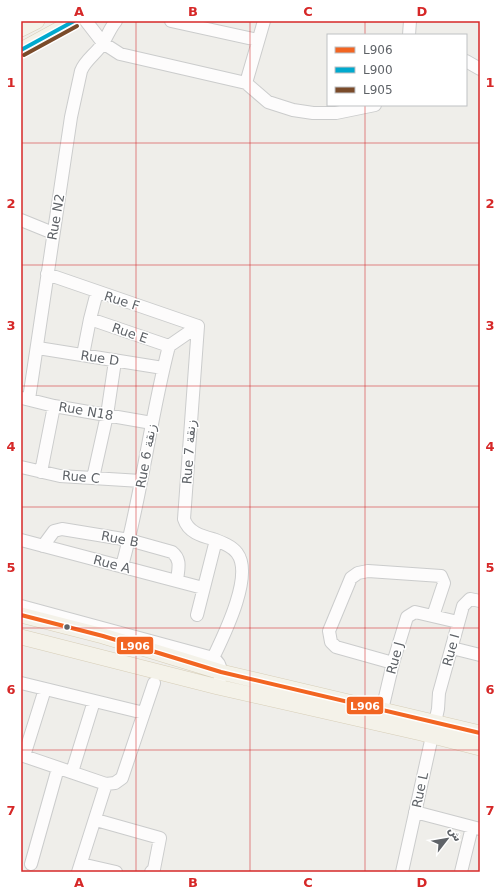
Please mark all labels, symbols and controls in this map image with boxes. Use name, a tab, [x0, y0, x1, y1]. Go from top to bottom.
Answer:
text: A	[74, 4, 84, 19]
text: B	[188, 4, 198, 19]
text: C	[303, 4, 313, 19]
text: D	[417, 4, 428, 19]
legend	[327, 34, 467, 106]
text: L906	[363, 43, 393, 57]
text: L900	[363, 63, 393, 77]
text: 1	[6, 75, 16, 90]
text: 1	[485, 75, 495, 90]
text: L905	[363, 83, 393, 97]
street label: Rue N2	[45, 193, 67, 241]
text: 2	[6, 196, 16, 211]
text: 2	[485, 196, 495, 211]
street label: Rue F	[102, 288, 142, 314]
text: 3	[6, 318, 16, 333]
text: 3	[485, 318, 495, 333]
street label: Rue E	[110, 320, 150, 346]
street label: Rue D	[80, 348, 120, 368]
street label: Rue N18	[58, 399, 114, 423]
street label: Rue 7 زنقة	[179, 419, 200, 485]
street label: Rue 6 زنقة	[133, 423, 160, 489]
text: 4	[6, 439, 16, 454]
text: 4	[485, 439, 495, 454]
street label: Rue C	[61, 468, 101, 486]
street label: Rue B	[100, 528, 140, 550]
street label: Rue A	[92, 552, 132, 576]
text: 5	[6, 560, 16, 575]
text: 5	[485, 560, 495, 575]
unlabelled marker	[62, 622, 72, 632]
street label: Rue I	[440, 632, 462, 668]
line badge: L906	[116, 636, 154, 655]
text: L906	[120, 640, 150, 653]
street label: Rue J	[384, 640, 406, 676]
text: 6	[6, 682, 16, 697]
text: 6	[485, 682, 495, 697]
line badge: L906	[346, 696, 384, 715]
text: L906	[350, 700, 380, 713]
street label: Rue L	[409, 770, 431, 809]
text: 7	[6, 803, 16, 818]
text: 7	[485, 803, 495, 818]
north arrow	[427, 819, 467, 859]
text: ش	[446, 824, 465, 844]
text: A	[74, 875, 84, 890]
text: B	[188, 875, 198, 890]
text: C	[303, 875, 313, 890]
text: D	[417, 875, 428, 890]

